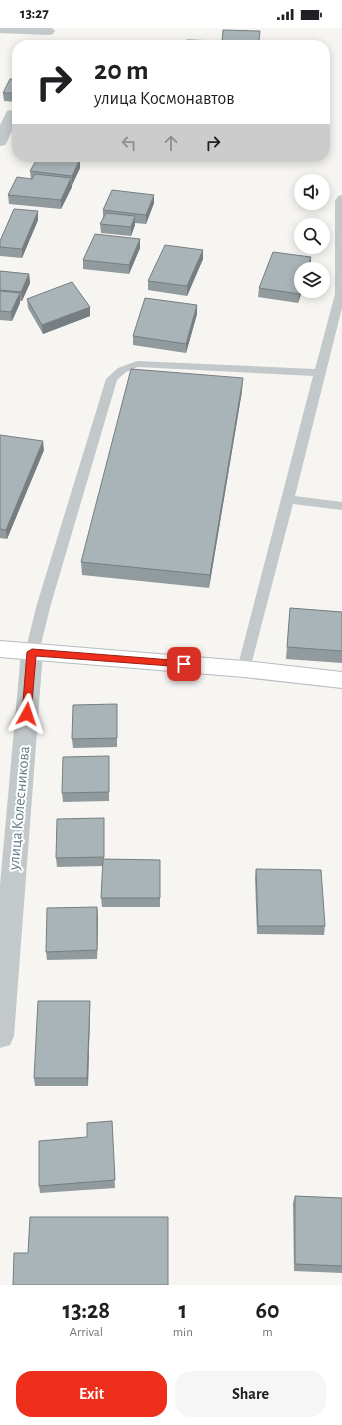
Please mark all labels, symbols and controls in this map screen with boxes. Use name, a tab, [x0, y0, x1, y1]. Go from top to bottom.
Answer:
text: 13:27	[20, 6, 49, 21]
icon: right	[28, 56, 80, 108]
text: 20 m	[94, 57, 149, 85]
text: улица Космонавтов	[94, 90, 235, 108]
icon: left	[118, 132, 140, 154]
icon: ahead	[160, 132, 182, 154]
icon: right	[202, 132, 224, 154]
map controls	[294, 174, 330, 298]
button: sound	[294, 174, 330, 210]
button: search	[294, 218, 330, 254]
button: layers	[294, 262, 330, 298]
pin	[167, 647, 201, 681]
icon: arrive	[173, 653, 195, 675]
position arrow	[6, 693, 48, 735]
street label: улица Колесникова	[6, 745, 33, 872]
text: 13:28	[63, 1299, 110, 1323]
text: 1	[178, 1299, 187, 1323]
text: 60	[255, 1299, 280, 1323]
text: Arrival	[70, 1326, 103, 1339]
text: min	[173, 1326, 193, 1339]
text: m	[262, 1326, 273, 1339]
button: Exit	[16, 1371, 167, 1417]
button: Share	[175, 1371, 326, 1417]

